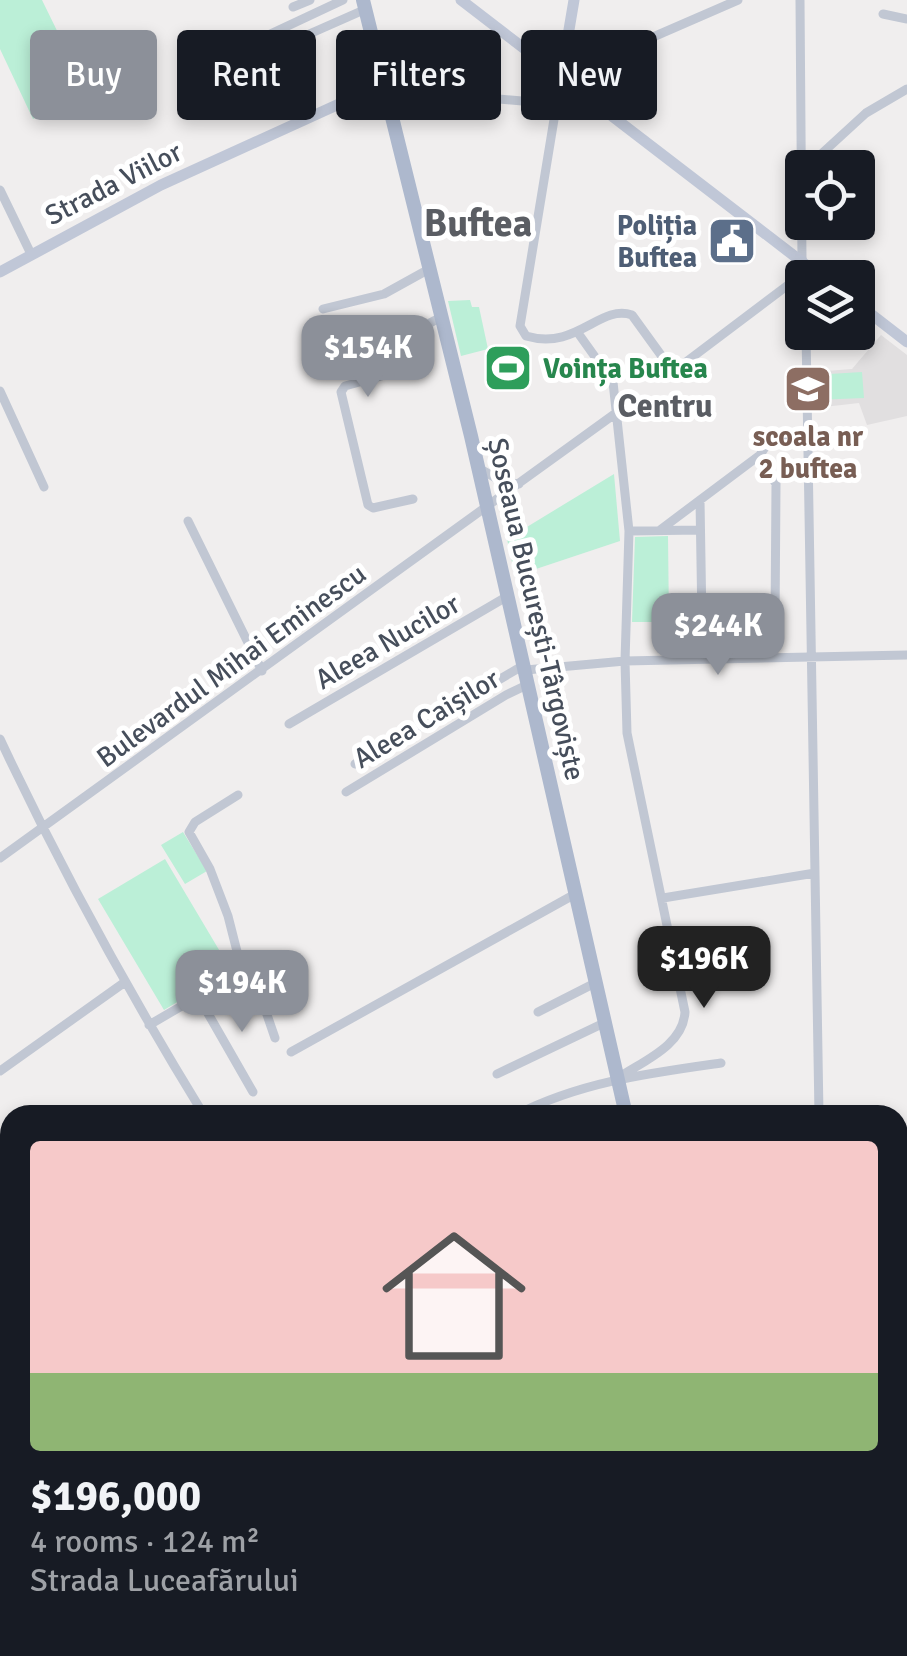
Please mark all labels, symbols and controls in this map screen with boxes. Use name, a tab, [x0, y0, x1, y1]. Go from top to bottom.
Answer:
chip: Buy	[30, 30, 157, 120]
chip: Rent	[177, 30, 316, 120]
chip: Filters	[336, 30, 501, 120]
chip: New	[521, 30, 657, 120]
street label: Strada Viilor	[39, 135, 188, 233]
map controls	[785, 150, 875, 350]
button: locate	[785, 150, 875, 240]
district label: Buftea	[424, 200, 532, 247]
place label: Poliția Buftea	[617, 209, 697, 275]
public building icon: Poliția Buftea	[706, 215, 758, 267]
button: layers	[785, 260, 875, 350]
pin: $154K	[298, 315, 438, 400]
text: $154K	[324, 328, 412, 367]
sports icon: Voința Buftea	[482, 342, 534, 394]
place label: Voința Buftea	[543, 352, 708, 387]
school or university icon: scoala nr 2 buftea	[782, 363, 834, 415]
district label: Centru	[618, 387, 712, 426]
place label: scoala nr 2 buftea	[753, 420, 864, 486]
street label: Șoseaua București-Târgoviște	[480, 435, 592, 784]
street label: Bulevardul Mihai Eminescu	[90, 557, 373, 775]
street label: Aleea Nucilor	[309, 586, 466, 697]
pin: $244K	[648, 593, 788, 678]
text: $244K	[674, 606, 762, 645]
street label: Aleea Caișilor	[347, 662, 506, 776]
pin: $196K	[634, 926, 774, 1011]
text: $196K	[660, 939, 748, 978]
pin: $194K	[172, 950, 312, 1035]
text: $194K	[198, 963, 286, 1002]
icon: home	[364, 1206, 544, 1386]
text: $196,000	[30, 1471, 201, 1522]
text: 4 rooms · 124 m²	[30, 1522, 260, 1561]
text: Strada Luceafărului	[30, 1561, 299, 1600]

